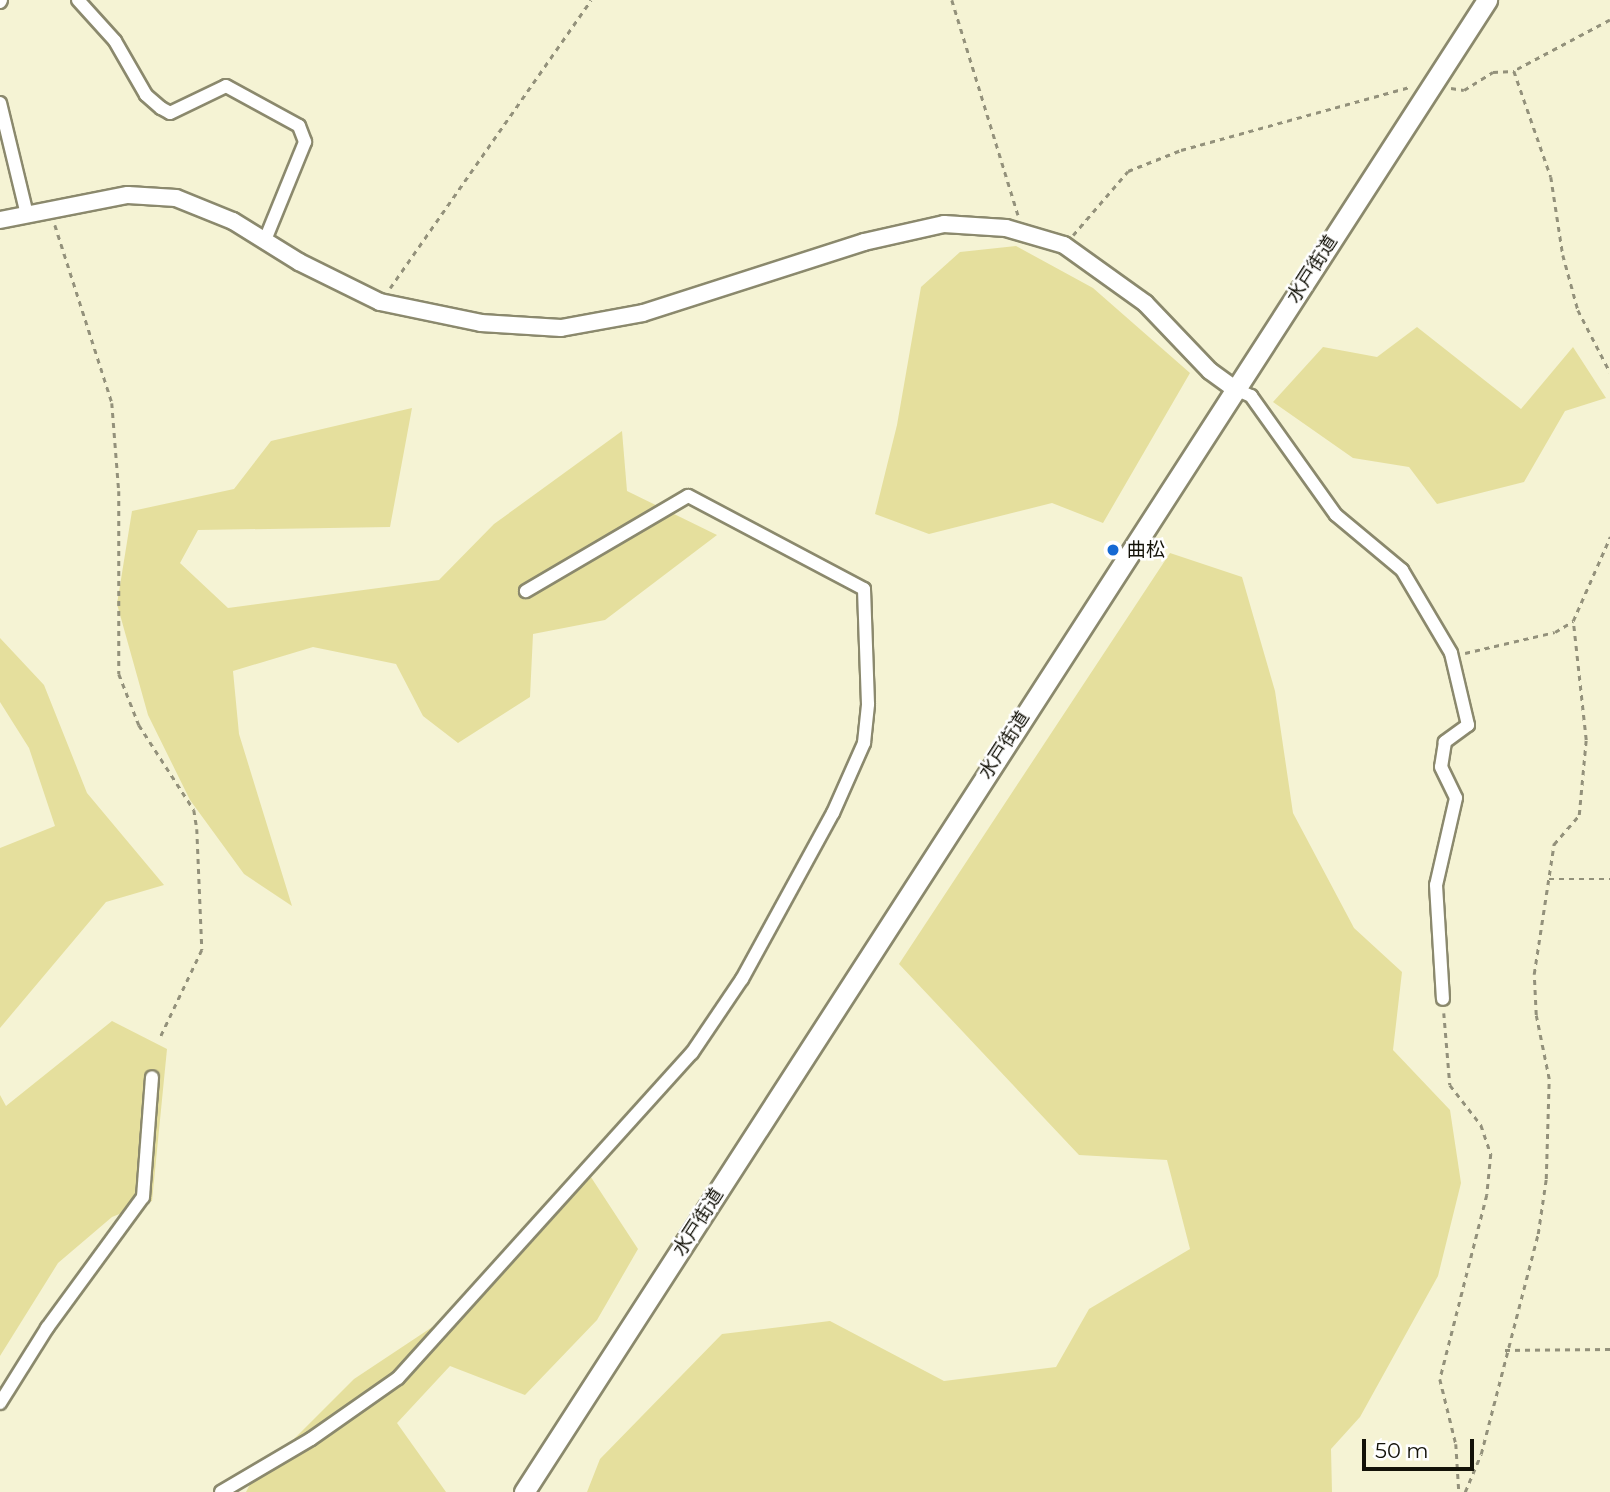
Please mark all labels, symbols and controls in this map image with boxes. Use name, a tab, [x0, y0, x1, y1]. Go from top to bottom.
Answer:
street label: 水戸街道	[1282, 231, 1342, 307]
place label: 曲松	[1127, 539, 1165, 561]
marker: 曲松	[1105, 542, 1121, 558]
street label: 水戸街道	[974, 707, 1034, 783]
street label: 水戸街道	[668, 1184, 728, 1260]
scale bar	[1365, 1426, 1477, 1470]
text: 50 m	[1375, 1438, 1429, 1463]

